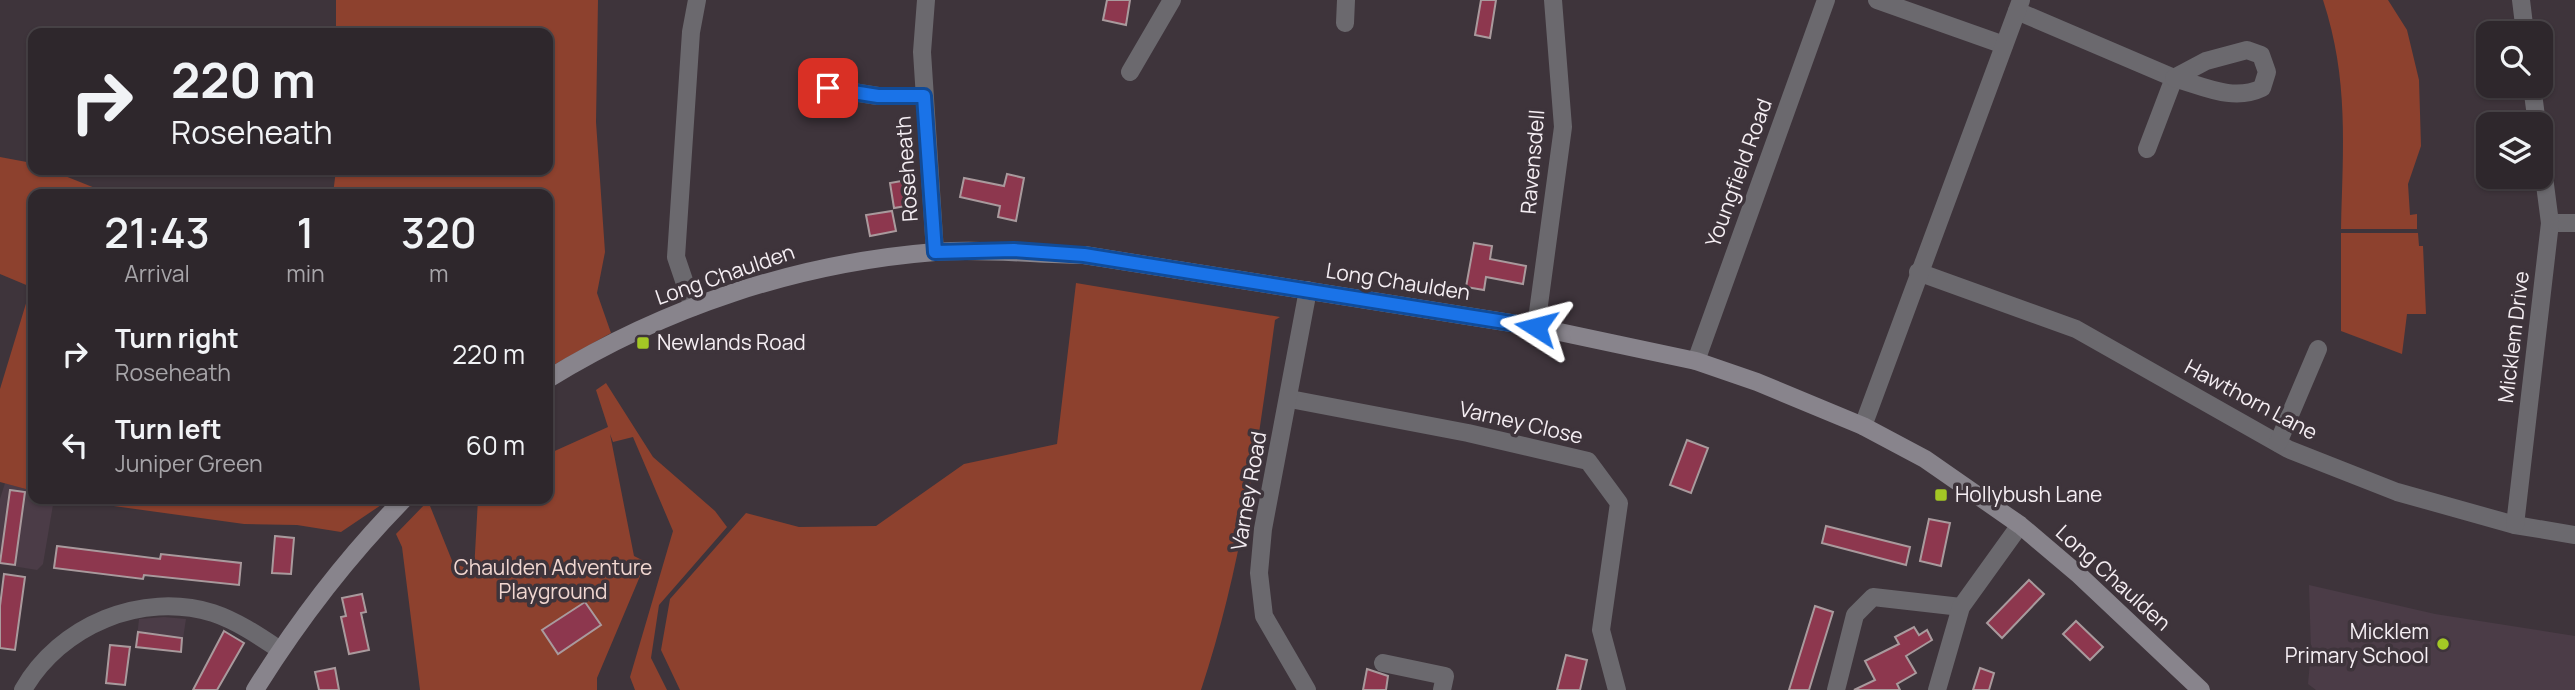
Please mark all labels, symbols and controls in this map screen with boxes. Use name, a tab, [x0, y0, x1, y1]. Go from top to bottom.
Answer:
map controls	[2476, 21, 2553, 189]
button: search	[2476, 21, 2553, 98]
text: 220 m	[171, 46, 315, 113]
icon: right	[56, 56, 147, 147]
pin	[798, 58, 858, 118]
icon: arrive	[809, 69, 847, 107]
street label: Youngfield Road	[1698, 95, 1778, 251]
street label: Ravensdell	[1513, 109, 1551, 215]
text: Roseheath	[171, 110, 332, 154]
button: layers	[2476, 112, 2553, 189]
street label: Roseheath	[888, 115, 924, 223]
text: 21:43	[104, 203, 210, 261]
text: 1	[297, 203, 314, 261]
text: 320	[401, 203, 477, 261]
street label: Long Chaulden	[651, 237, 798, 311]
street label: Long Chaulden	[1324, 256, 1472, 306]
text: Arrival	[124, 257, 190, 289]
text: min	[286, 257, 325, 289]
text: m	[429, 257, 449, 289]
street label: Micklem Drive	[2491, 269, 2535, 404]
position arrow	[1499, 290, 1573, 364]
text: Turn right	[115, 320, 239, 356]
place label: Newlands Road	[657, 328, 806, 356]
icon: right	[56, 335, 94, 373]
marker: Newlands Road	[635, 335, 651, 351]
text: 220 m	[452, 336, 525, 372]
street label: Hawthorn Lane	[2180, 352, 2323, 446]
text: Roseheath	[115, 356, 231, 388]
street label: Varney Close	[1457, 394, 1586, 450]
text: Turn left	[115, 411, 222, 447]
icon: left	[56, 426, 94, 464]
text: 60 m	[466, 427, 525, 463]
street label: Varney Road	[1224, 429, 1272, 553]
text: Juniper Green	[115, 447, 263, 479]
place label: Hollybush Lane	[1955, 480, 2102, 508]
marker: Hollybush Lane	[1933, 487, 1949, 503]
street label: Long Chaulden	[2050, 518, 2177, 636]
park label: Chaulden Adventure Playground	[454, 553, 652, 605]
place label: Micklem Primary School	[2285, 617, 2429, 669]
marker: Micklem Primary School	[2435, 636, 2451, 652]

